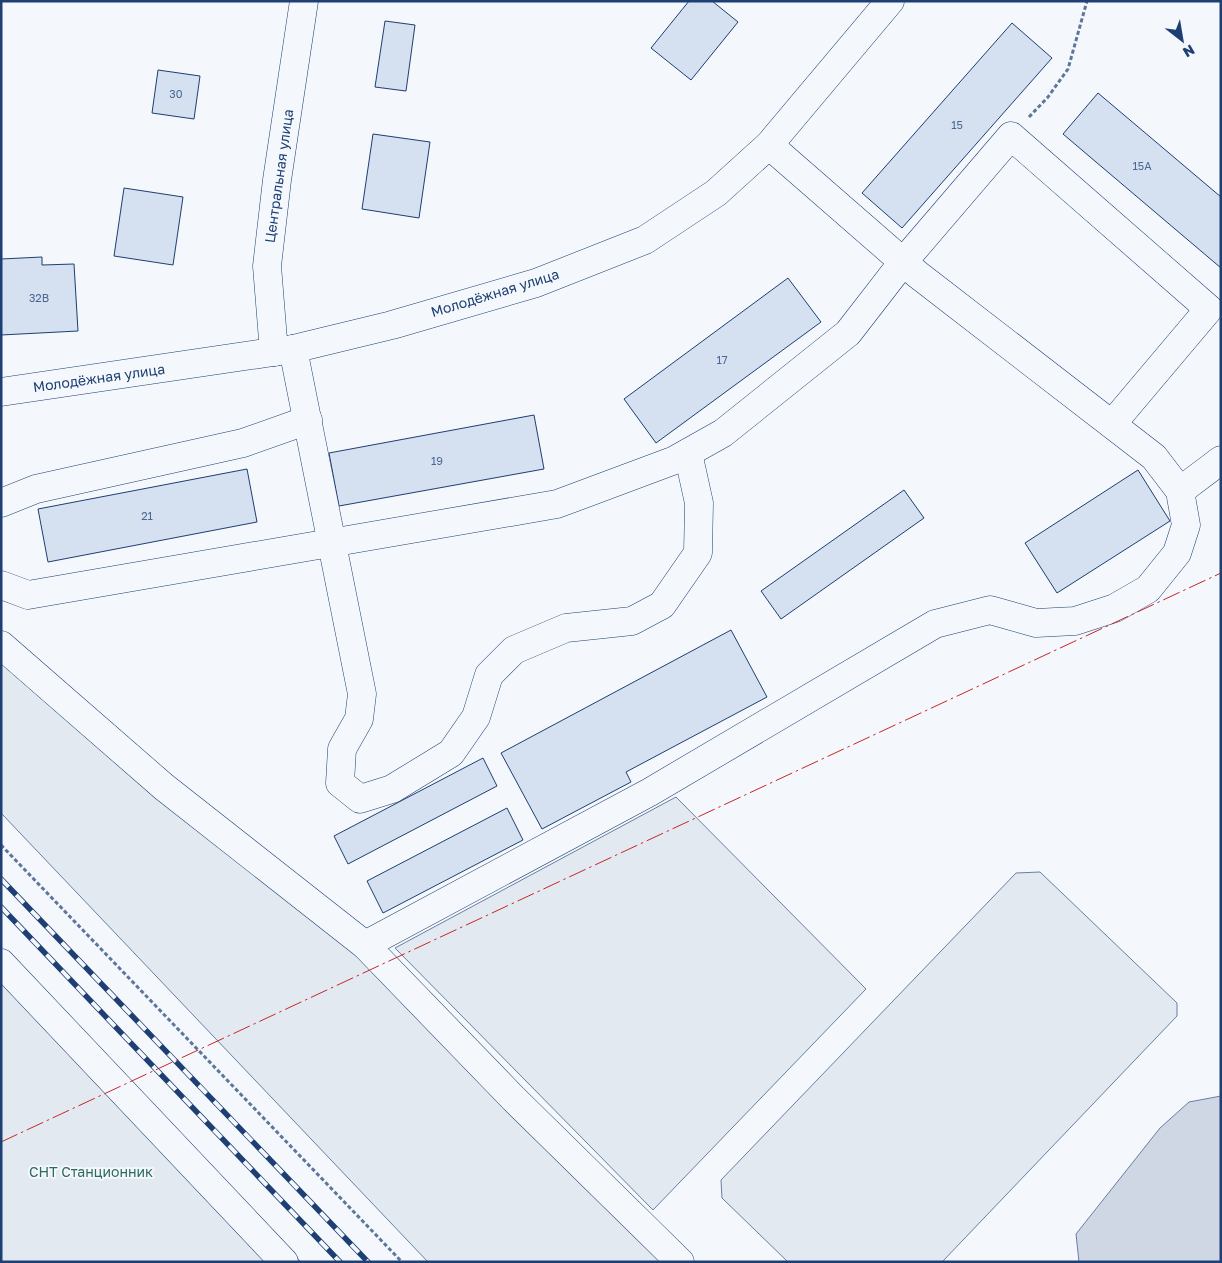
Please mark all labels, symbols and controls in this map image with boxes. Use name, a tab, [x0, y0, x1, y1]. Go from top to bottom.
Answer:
north arrow	[1157, 15, 1207, 65]
text: N	[1180, 42, 1198, 62]
house number: 30	[169, 87, 183, 100]
street label: Центральная улица	[261, 108, 296, 244]
house number: 15	[951, 118, 963, 131]
house number: 15А	[1132, 159, 1152, 172]
street label: Молодёжная улица	[429, 265, 561, 320]
house number: 32В	[29, 291, 49, 304]
house number: 17	[716, 353, 728, 366]
street label: Молодёжная улица	[32, 360, 166, 395]
house number: 19	[431, 454, 443, 467]
house number: 21	[141, 509, 153, 522]
park label: СНТ Станционник	[29, 1163, 153, 1180]

